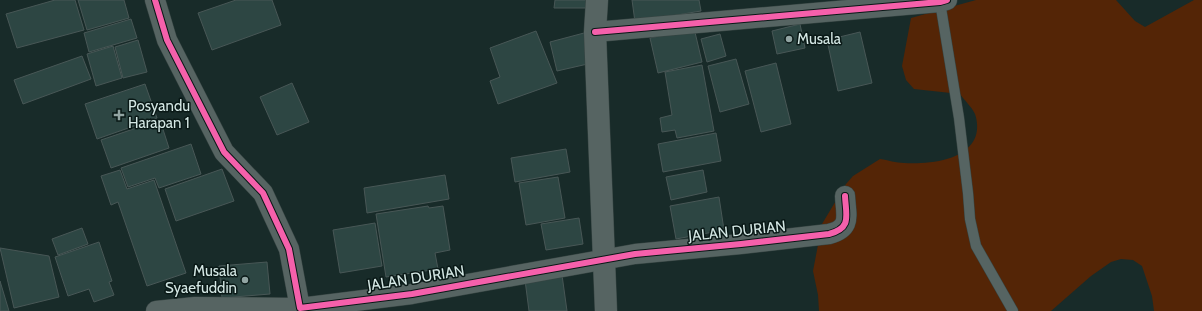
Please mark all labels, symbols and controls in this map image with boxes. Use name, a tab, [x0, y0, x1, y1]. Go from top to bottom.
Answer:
place label: Musala	[797, 30, 842, 48]
marker: Musala	[784, 34, 794, 44]
place label: Posyandu Harapan 1	[128, 97, 190, 132]
marker: Posyandu Harapan 1	[113, 109, 125, 121]
street label: JALAN DURIAN	[686, 217, 787, 245]
street label: JALAN DURIAN	[365, 261, 466, 295]
place label: Musala Syaefuddin	[165, 262, 238, 297]
marker: Musala Syaefuddin	[240, 275, 250, 285]

